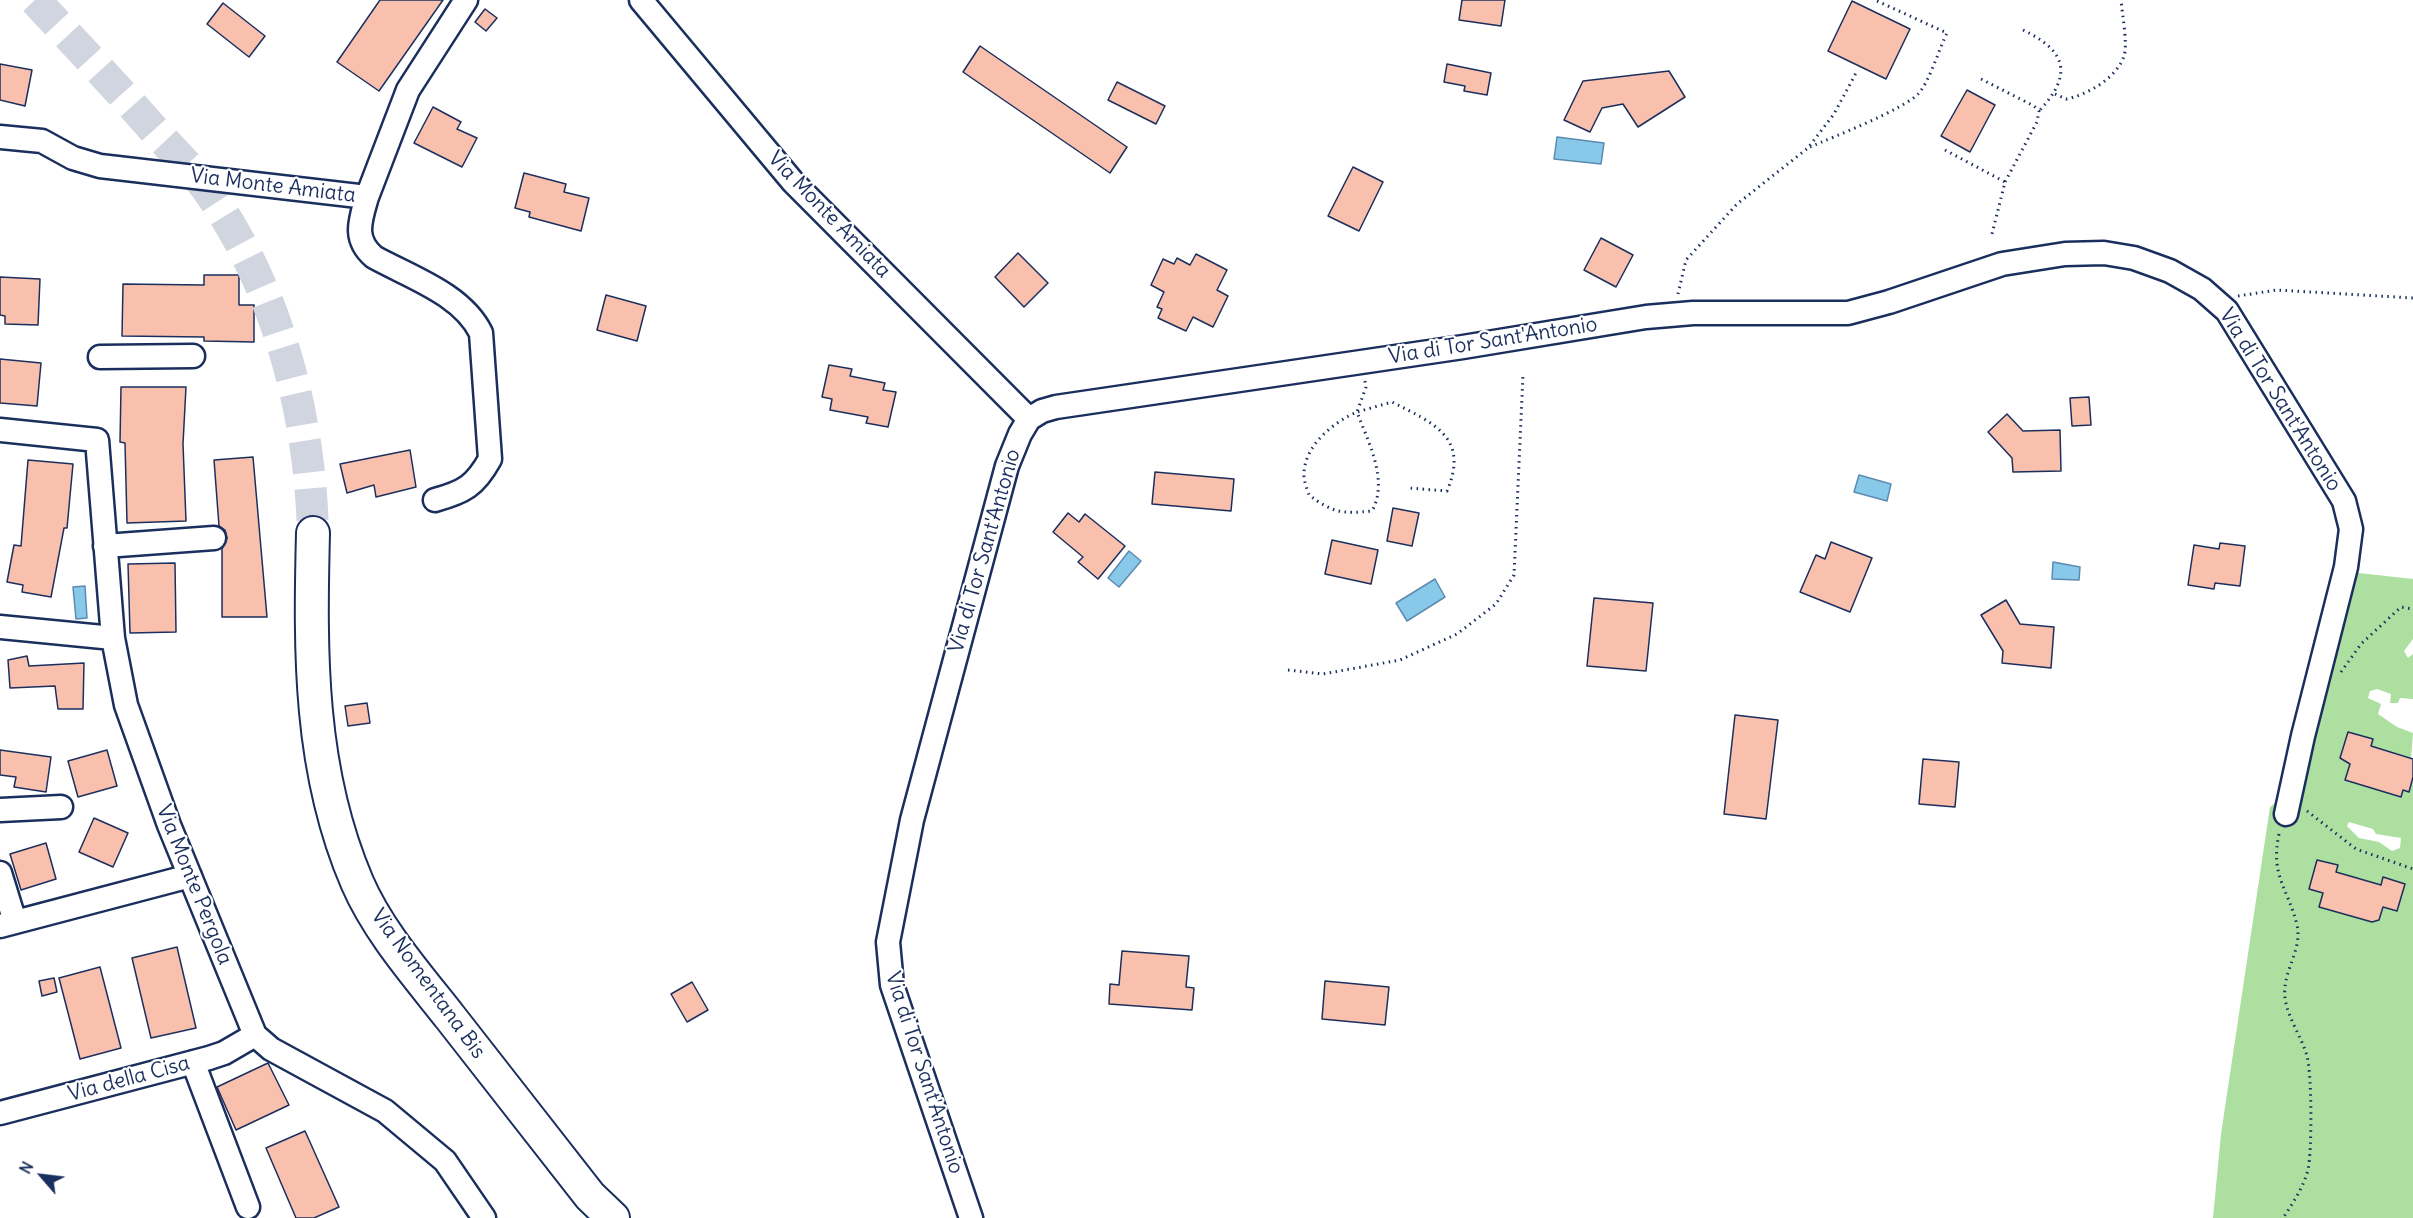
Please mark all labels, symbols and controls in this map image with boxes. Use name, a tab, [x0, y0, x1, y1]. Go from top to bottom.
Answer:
street label: Via Monte Amiata	[762, 146, 896, 284]
street label: Via Monte Amiata	[189, 163, 357, 209]
street label: Via di Tor Sant'Antonio	[2213, 304, 2347, 496]
street label: Via di Tor Sant'Antonio	[1387, 312, 1599, 370]
street label: Via di Tor Sant'Antonio	[944, 446, 1026, 656]
street label: Via Monte Pergola	[150, 801, 238, 969]
street label: Via Nomentana Bis	[365, 904, 491, 1064]
street label: Via di Tor Sant'Antonio	[879, 969, 969, 1177]
street label: Via della Cisa	[65, 1051, 193, 1107]
north arrow	[12, 1146, 72, 1206]
text: N	[15, 1158, 38, 1177]

